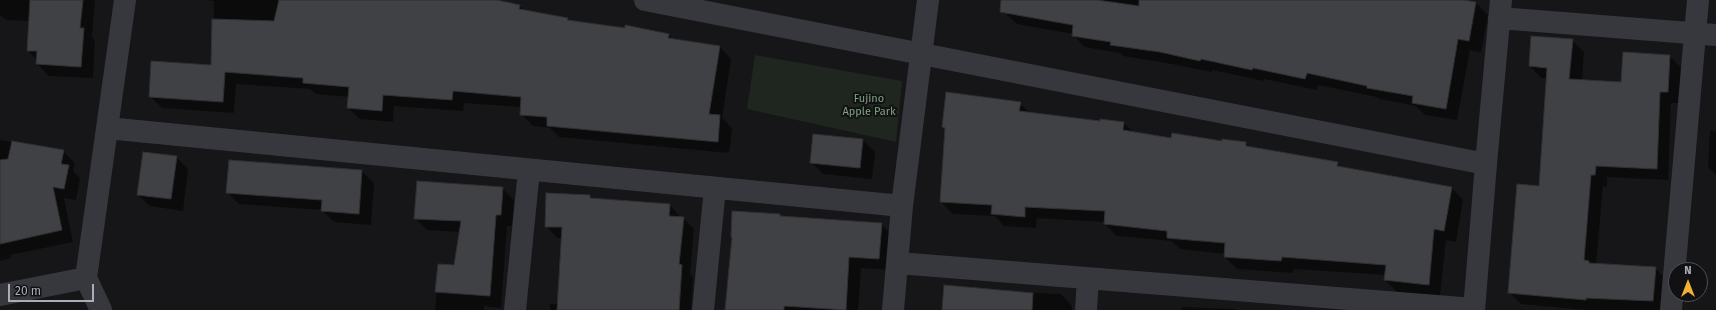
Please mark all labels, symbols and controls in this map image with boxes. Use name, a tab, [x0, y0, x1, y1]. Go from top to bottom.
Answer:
park label: Fujino Apple Park	[842, 92, 896, 118]
north arrow	[1668, 262, 1708, 302]
text: N	[1684, 264, 1692, 277]
scale bar	[10, 276, 96, 302]
text: 20 m	[15, 284, 41, 298]

